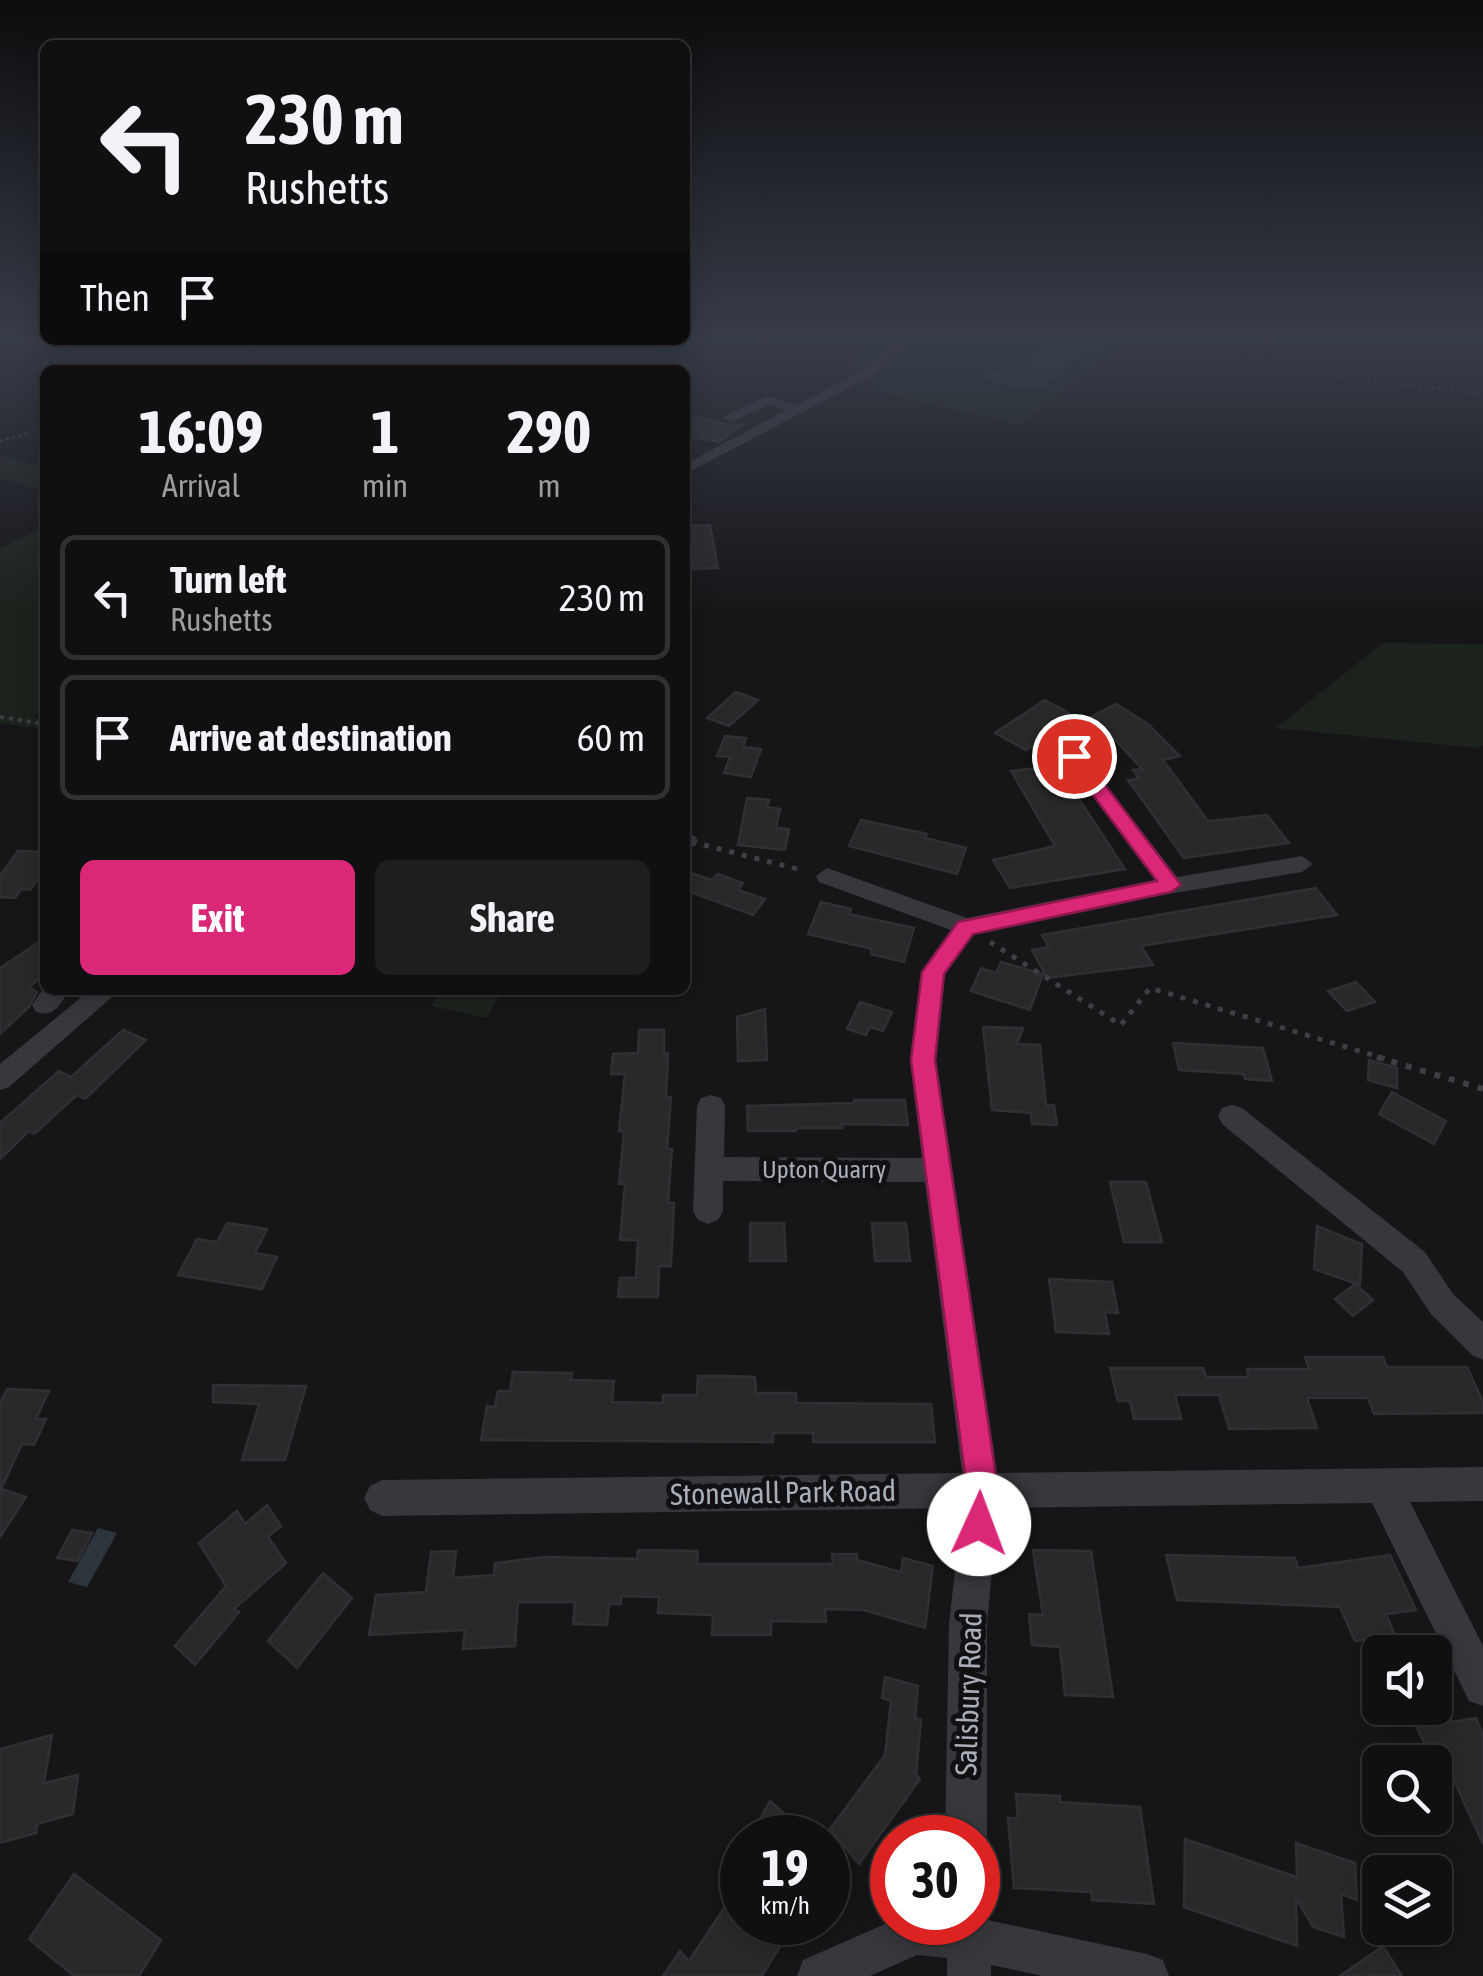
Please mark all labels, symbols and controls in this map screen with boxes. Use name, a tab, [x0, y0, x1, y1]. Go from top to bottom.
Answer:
text: 230 m	[245, 79, 404, 159]
icon: left	[80, 80, 210, 210]
text: Rushetts	[245, 162, 389, 214]
icon: arrive	[170, 270, 225, 325]
text: Then	[80, 276, 150, 319]
text: 16:09	[139, 397, 263, 466]
text: 1	[371, 397, 399, 466]
text: 290	[507, 397, 591, 466]
text: Arrival	[162, 467, 240, 504]
text: min	[362, 467, 408, 504]
text: m	[537, 467, 561, 504]
text: Turn left	[170, 558, 286, 601]
icon: left	[85, 570, 140, 625]
text: 230 m	[559, 576, 645, 619]
text: Rushetts	[170, 601, 273, 638]
icon: arrive	[85, 710, 140, 765]
pin	[1032, 714, 1117, 799]
text: Arrive at destination	[170, 716, 452, 759]
text: 60 m	[577, 716, 645, 759]
icon: arrive	[1047, 729, 1102, 784]
button: Exit	[80, 860, 355, 975]
button: Share	[375, 860, 650, 975]
street label: Upton Quarry	[762, 1155, 886, 1183]
position arrow	[927, 1472, 1031, 1576]
street label: Stonewall Park Road	[670, 1473, 896, 1511]
street label: Salisbury Road	[948, 1612, 988, 1776]
map controls	[1362, 1635, 1452, 1945]
button: sound	[1362, 1635, 1452, 1725]
button: search	[1362, 1745, 1452, 1835]
speed limit sign: 30	[870, 1815, 1000, 1945]
text: 19	[761, 1839, 808, 1897]
button: layers	[1362, 1855, 1452, 1945]
text: km/h	[760, 1891, 810, 1919]

